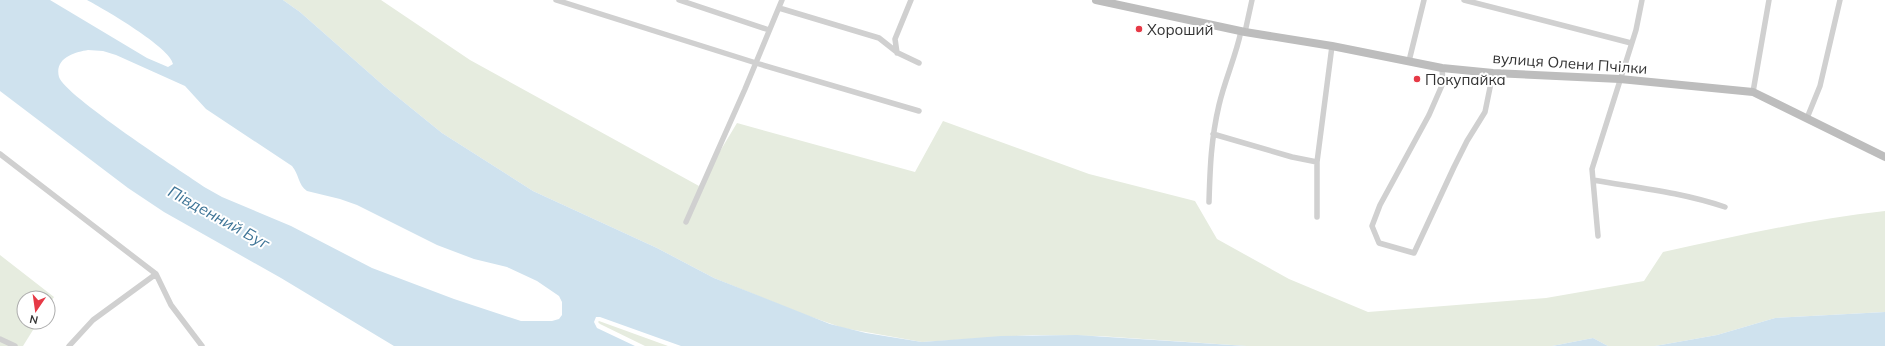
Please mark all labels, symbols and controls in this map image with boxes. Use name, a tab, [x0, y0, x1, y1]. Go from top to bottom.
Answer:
place label: Хороший	[1147, 20, 1213, 39]
marker: Хороший	[1134, 24, 1144, 34]
street label: вулиця Олени Пчілки	[1492, 48, 1648, 78]
place label: Покупайка	[1425, 70, 1506, 89]
marker: Покупайка	[1412, 74, 1422, 84]
water label: Південний Буг	[165, 181, 274, 254]
north arrow	[16, 290, 56, 330]
text: N	[28, 312, 39, 327]

